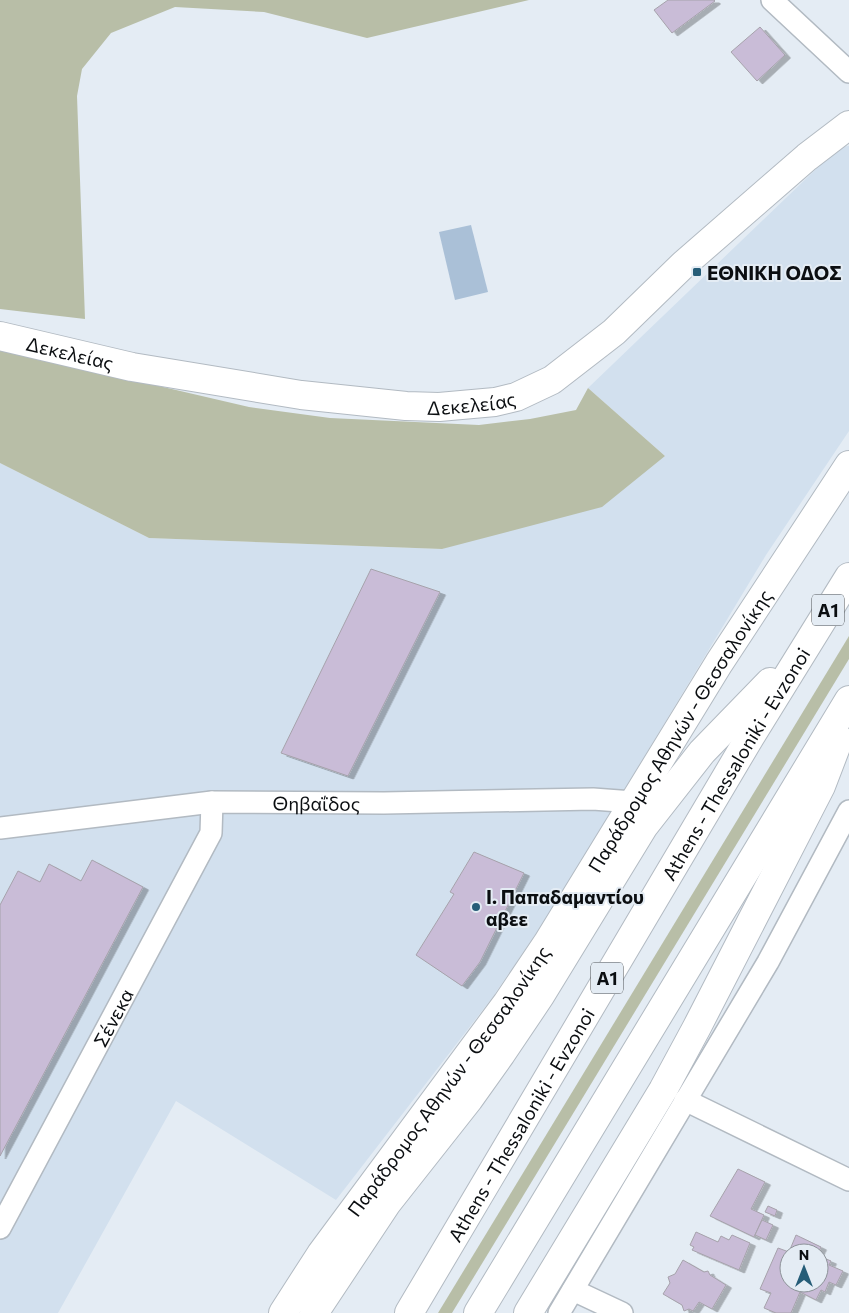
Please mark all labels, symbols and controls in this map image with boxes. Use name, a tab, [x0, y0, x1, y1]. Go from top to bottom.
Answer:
place label: ΕΘΝΙΚΗ ΟΔΟΣ	[707, 261, 842, 284]
marker: ΕΘΝΙΚΗ ΟΔΟΣ	[691, 266, 703, 278]
street label: Δεκελείας	[24, 331, 116, 374]
street label: Δεκελείας	[427, 386, 518, 419]
street label: Παράδρομος Αθηνών - Θεσσαλονίκης	[582, 585, 776, 876]
road number: Α1	[812, 594, 844, 626]
street label: Athens - Thessaloniki - Evzonoi	[657, 643, 814, 884]
street label: Θηβαΐδος	[273, 791, 360, 814]
place label: Ι. Παπαδαμαντίου αβεε	[486, 885, 644, 930]
marker: Ι. Παπαδαμαντίου αβεε	[470, 901, 482, 913]
street label: Παράδρομος Αθηνών - Θεσσαλονίκης	[342, 941, 554, 1220]
road number: Α1	[591, 962, 623, 994]
street label: Σένεκα	[88, 984, 137, 1050]
street label: Athens - Thessaloniki - Evzonoi	[443, 1004, 599, 1245]
north arrow	[779, 1243, 829, 1293]
text: N	[799, 1246, 809, 1263]

